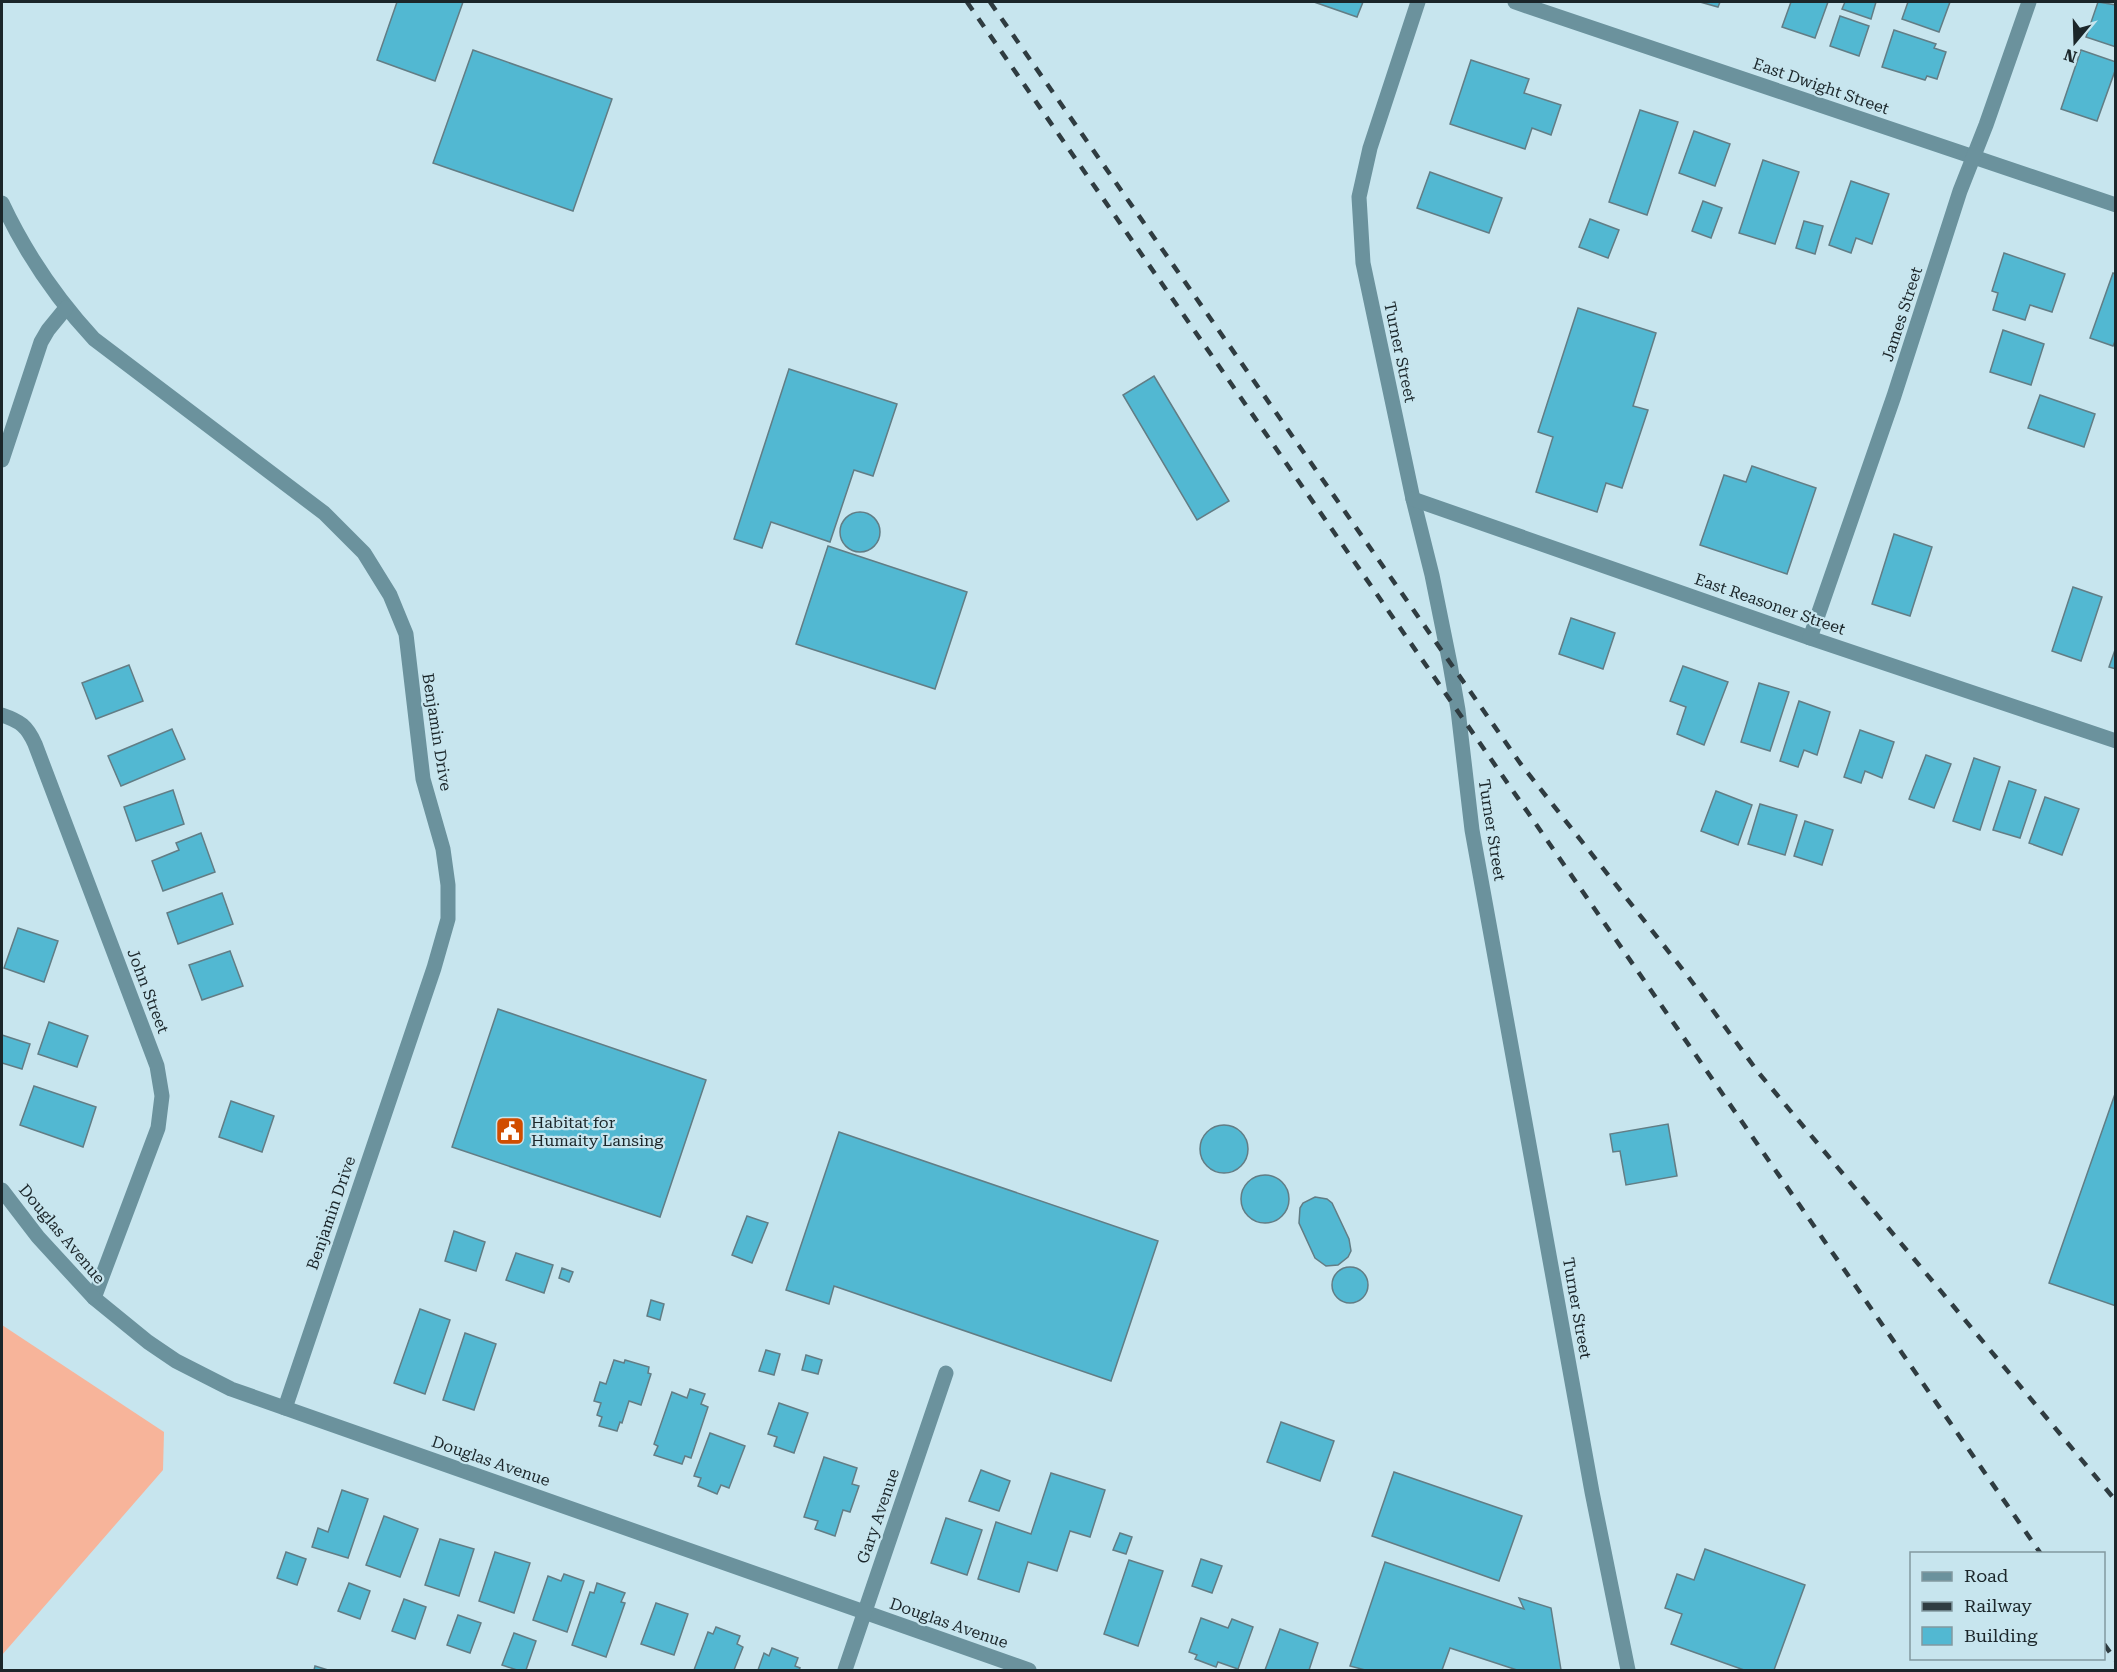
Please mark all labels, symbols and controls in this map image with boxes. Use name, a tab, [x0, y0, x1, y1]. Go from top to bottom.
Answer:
north arrow	[2045, 12, 2105, 72]
text: N	[2061, 45, 2079, 67]
street label: East Dwight Street	[1750, 54, 1892, 118]
street label: James Street	[1878, 264, 1926, 364]
street label: Turner Street	[1380, 300, 1420, 404]
street label: East Reasoner Street	[1692, 569, 1848, 639]
street label: Benjamin Drive	[418, 672, 456, 793]
street label: Turner Street	[1475, 778, 1509, 882]
street label: John Street	[123, 946, 173, 1036]
place label: Habitat for Humaity Lansing	[531, 1113, 664, 1150]
public building icon: Habitat for Humaity Lansing	[494, 1115, 526, 1147]
street label: Benjamin Drive	[303, 1153, 359, 1272]
street label: Douglas Avenue	[15, 1180, 109, 1288]
street label: Turner Street	[1559, 1256, 1595, 1360]
street label: Douglas Avenue	[429, 1432, 553, 1490]
street label: Gary Avenue	[853, 1466, 903, 1566]
legend	[1910, 1552, 2105, 1660]
text: Road	[1964, 1565, 2009, 1586]
street label: Douglas Avenue	[887, 1594, 1011, 1652]
text: Railway	[1964, 1595, 2032, 1616]
text: Building	[1964, 1625, 2038, 1646]

